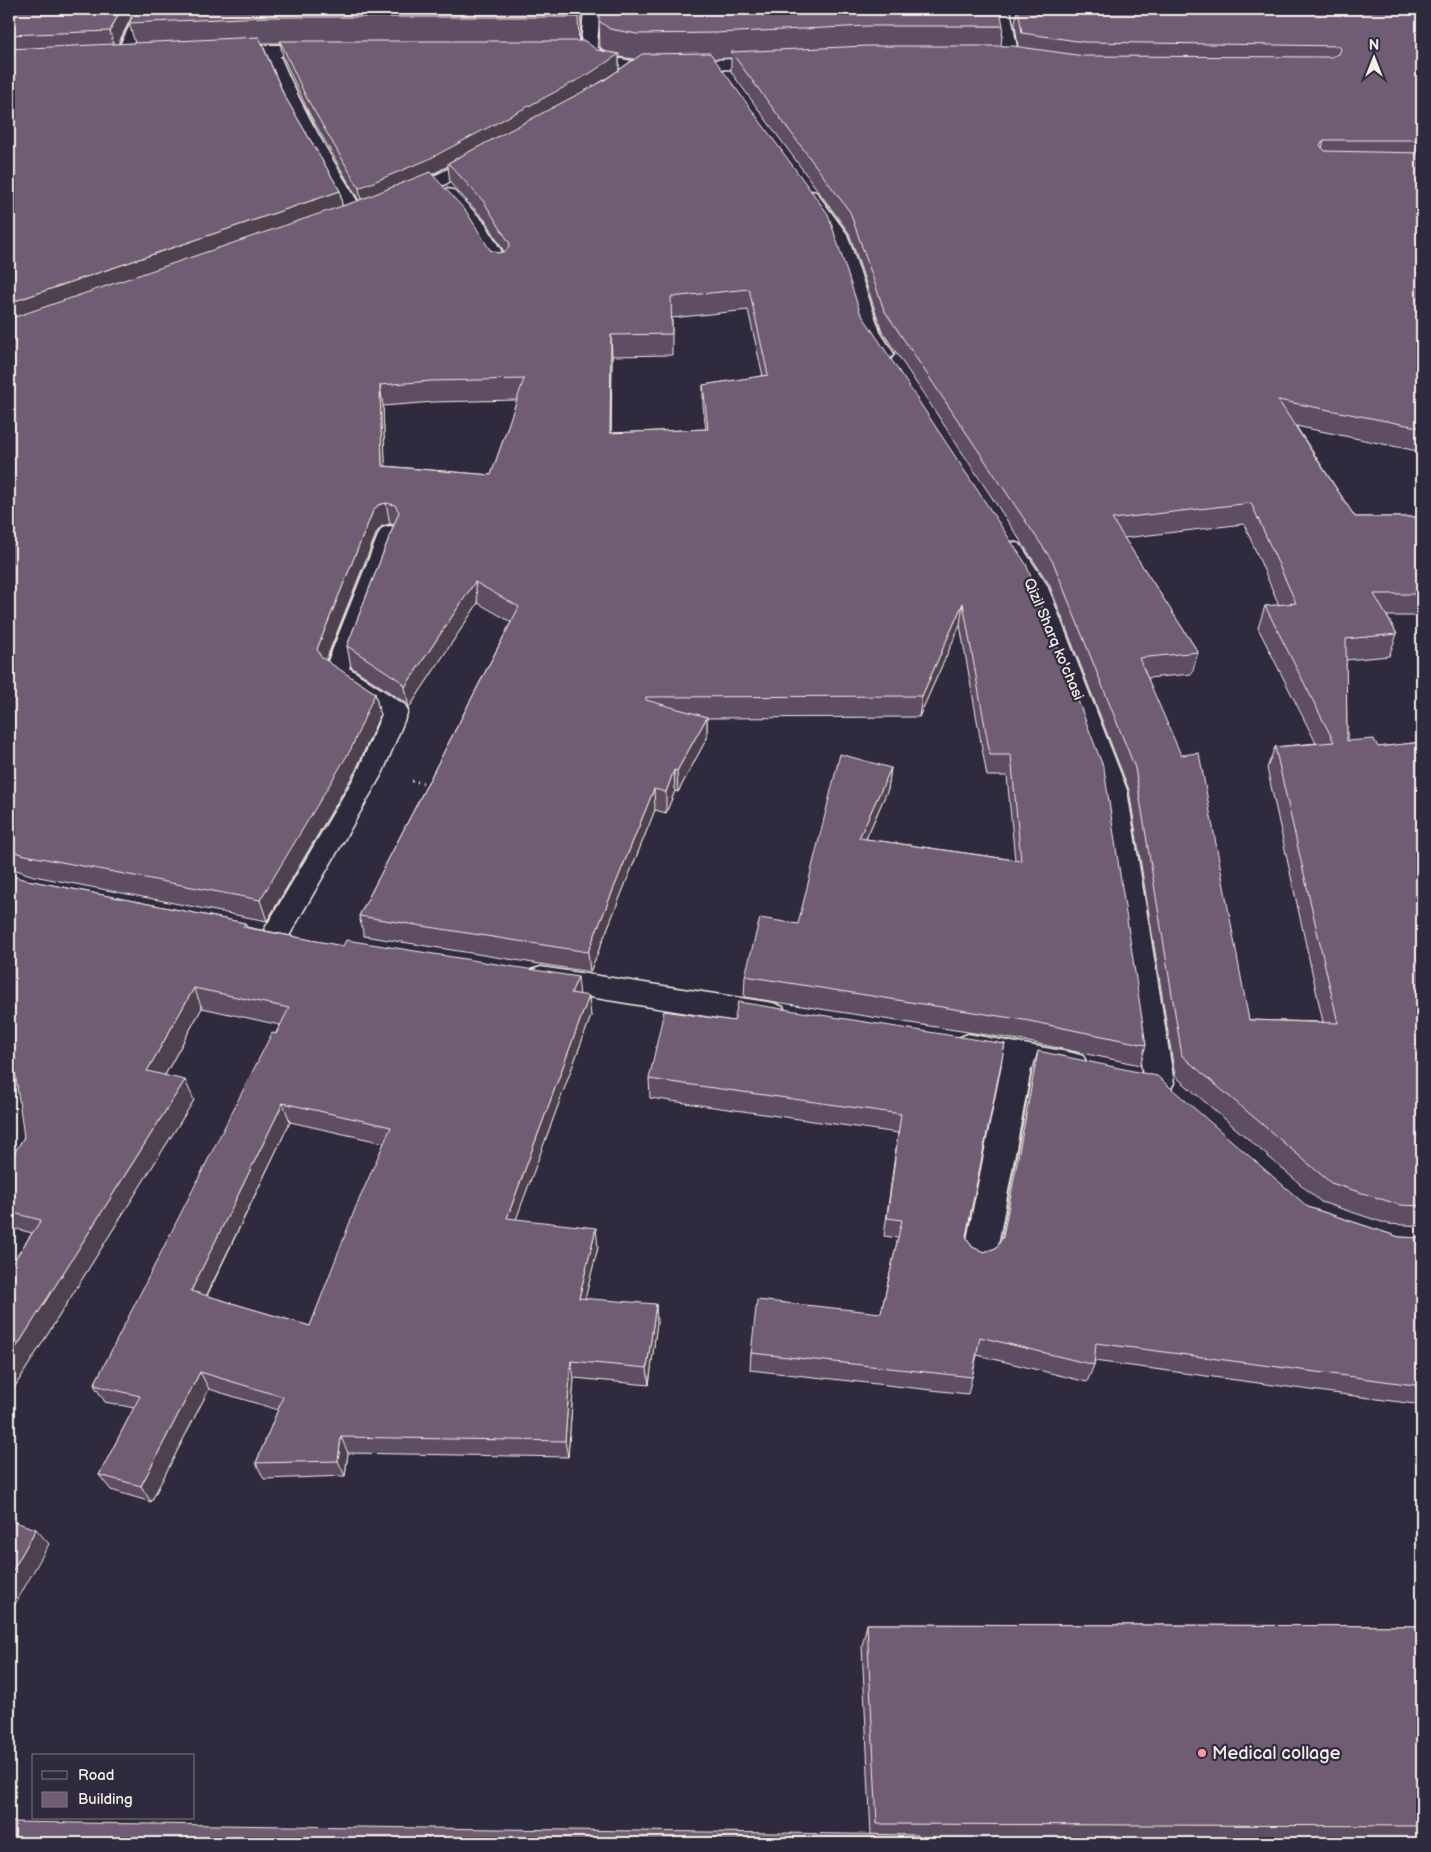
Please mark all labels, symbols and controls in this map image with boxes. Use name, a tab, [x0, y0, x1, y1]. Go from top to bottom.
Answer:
north arrow	[1348, 32, 1398, 82]
text: N	[1369, 37, 1379, 54]
street label: Qizil Sharq ko'chasi	[1019, 575, 1088, 703]
place label: Medical collage	[1212, 1743, 1341, 1764]
marker: Medical collage	[1196, 1747, 1208, 1759]
legend	[32, 1754, 195, 1820]
text: Road	[78, 1766, 114, 1785]
text: Building	[78, 1790, 133, 1809]

